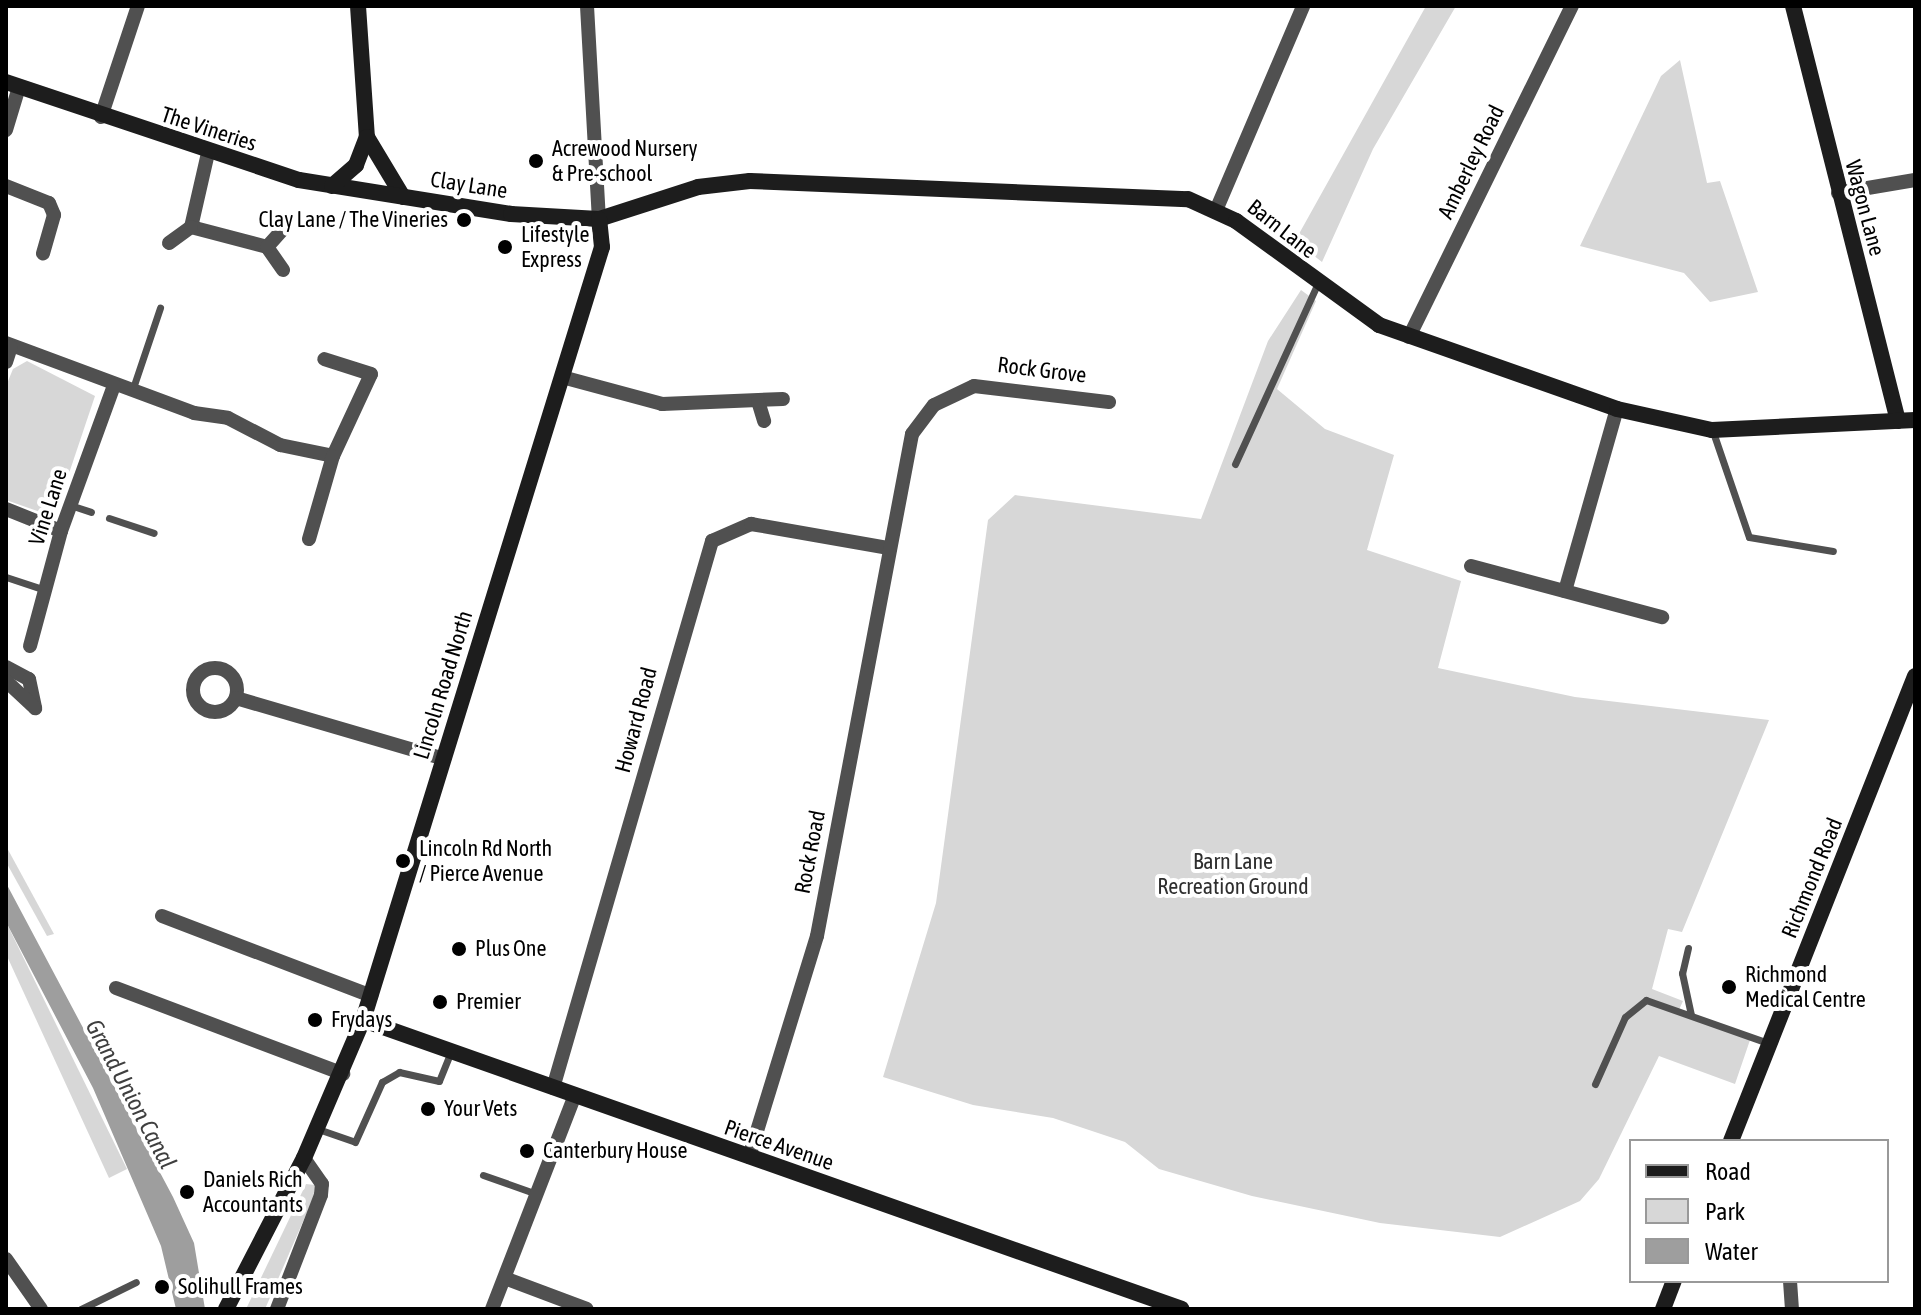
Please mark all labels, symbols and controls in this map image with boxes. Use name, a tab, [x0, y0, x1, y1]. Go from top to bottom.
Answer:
street label: The Vineries	[158, 101, 260, 157]
street label: Amberley Road	[1432, 101, 1510, 223]
place label: Acrewood Nursery & Pre-school	[552, 135, 698, 186]
marker: Acrewood Nursery & Pre-school	[527, 152, 545, 170]
street label: Wagon Lane	[1840, 157, 1890, 259]
street label: Clay Lane	[429, 166, 509, 204]
street label: Barn Lane	[1242, 194, 1322, 264]
place label: Clay Lane / The Vineries	[258, 207, 448, 233]
marker: Clay Lane / The Vineries	[455, 211, 473, 229]
place label: Lifestyle Express	[521, 221, 589, 272]
marker: Lifestyle Express	[496, 238, 514, 256]
street label: Rock Grove	[996, 351, 1088, 389]
street label: Vine Lane	[23, 465, 73, 549]
street label: Lincoln Road North	[408, 608, 478, 762]
street label: Howard Road	[609, 664, 663, 776]
street label: Rock Road	[789, 808, 831, 896]
street label: Richmond Road	[1776, 814, 1848, 942]
place label: Lincoln Rd North / Pierce Avenue	[419, 835, 552, 886]
park label: Barn Lane Recreation Ground	[1157, 848, 1309, 900]
marker: Lincoln Rd North / Pierce Avenue	[394, 852, 412, 870]
place label: Plus One	[475, 936, 547, 962]
marker: Plus One	[450, 940, 468, 958]
place label: Richmond Medical Centre	[1745, 961, 1866, 1012]
marker: Richmond Medical Centre	[1720, 978, 1738, 996]
place label: Premier	[456, 989, 521, 1015]
marker: Premier	[431, 993, 449, 1011]
place label: Frydays	[331, 1007, 392, 1033]
marker: Frydays	[306, 1011, 324, 1029]
water label: Grand Union Canal	[80, 1014, 182, 1174]
place label: Your Vets	[444, 1096, 517, 1122]
marker: Your Vets	[419, 1100, 437, 1118]
street label: Pierce Avenue	[721, 1114, 837, 1176]
place label: Canterbury House	[543, 1138, 688, 1164]
legend	[1629, 1139, 1889, 1283]
marker: Canterbury House	[518, 1142, 536, 1160]
text: Road	[1705, 1158, 1751, 1185]
place label: Daniels Rich Accountants	[203, 1166, 303, 1218]
marker: Daniels Rich Accountants	[178, 1183, 196, 1201]
text: Park	[1705, 1198, 1745, 1225]
text: Water	[1705, 1238, 1758, 1265]
place label: Solihull Frames	[178, 1274, 303, 1300]
marker: Solihull Frames	[153, 1278, 171, 1296]

